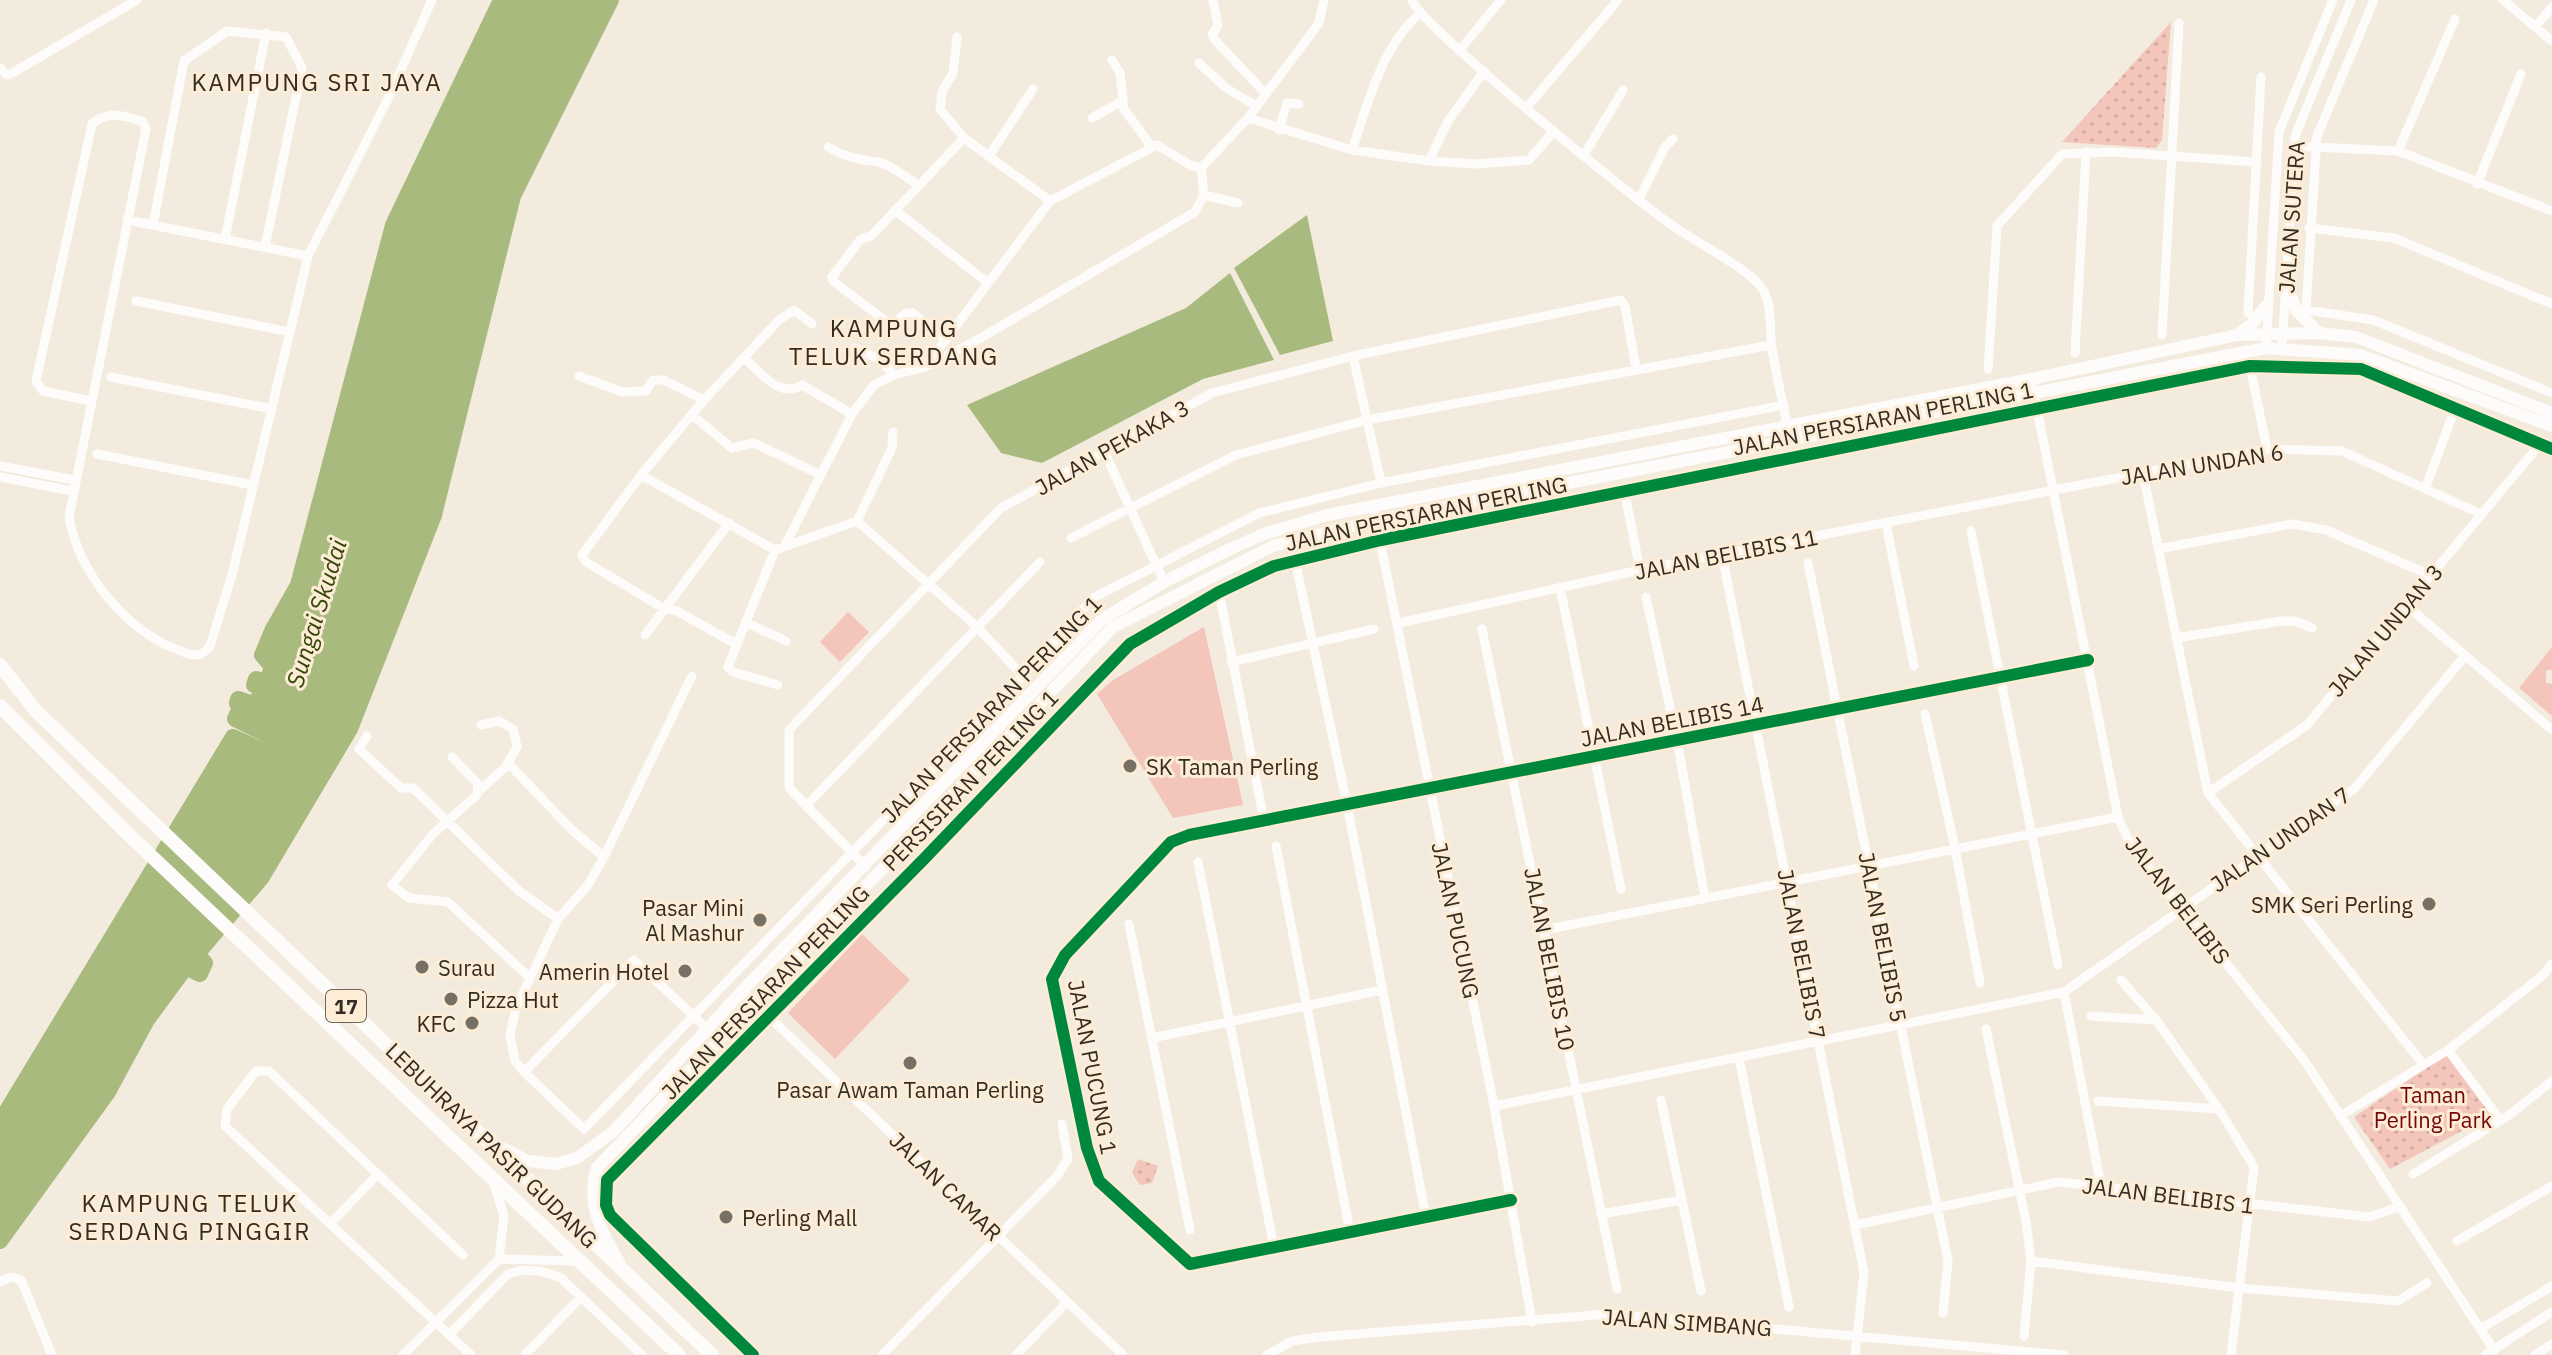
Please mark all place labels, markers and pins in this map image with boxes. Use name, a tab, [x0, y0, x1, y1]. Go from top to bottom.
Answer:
place label: SK Taman Perling	[1146, 752, 1318, 781]
marker: SK Taman Perling	[1121, 757, 1139, 775]
place label: SMK Seri Perling	[2251, 890, 2413, 919]
place label: Pasar Mini Al Mashur	[642, 893, 744, 947]
marker: SMK Seri Perling	[2420, 895, 2438, 913]
marker: Pasar Mini Al Mashur	[751, 911, 769, 929]
place label: Surau	[438, 953, 496, 982]
place label: Amerin Hotel	[539, 957, 669, 986]
marker: Surau	[413, 958, 431, 976]
marker: Amerin Hotel	[676, 962, 694, 980]
place label: Pizza Hut	[467, 985, 559, 1014]
marker: Pizza Hut	[442, 990, 460, 1008]
place label: KFC	[416, 1009, 456, 1038]
marker: KFC	[463, 1014, 481, 1032]
marker: Pasar Awam Taman Perling	[901, 1054, 919, 1072]
place label: Pasar Awam Taman Perling	[776, 1075, 1044, 1104]
place label: Perling Mall	[742, 1203, 857, 1232]
marker: Perling Mall	[717, 1208, 735, 1226]

